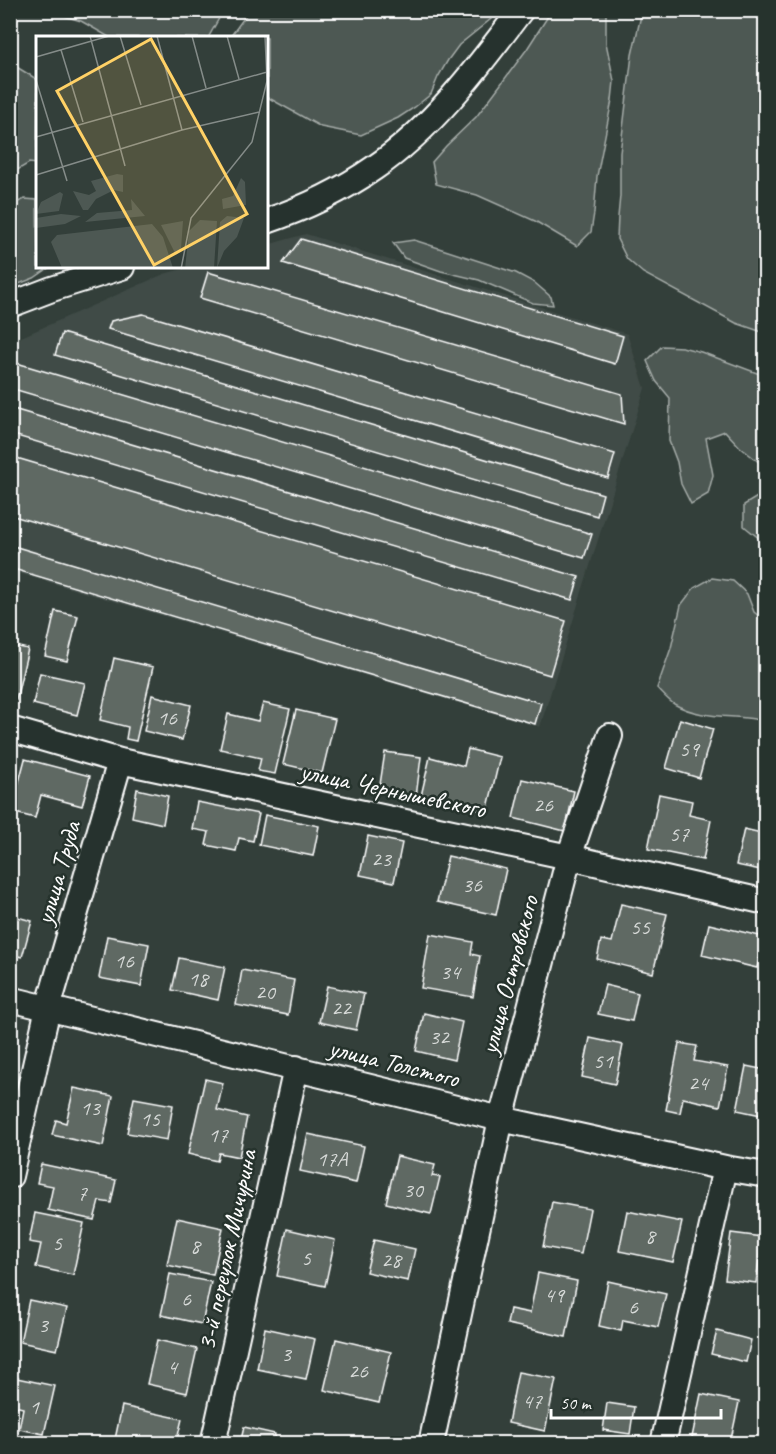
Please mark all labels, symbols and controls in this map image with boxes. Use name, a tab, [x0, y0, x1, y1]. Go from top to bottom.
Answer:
inset map	[36, 36, 268, 268]
house number: 16	[157, 704, 178, 732]
house number: 59	[679, 735, 701, 763]
street label: улица Чернышевского	[295, 754, 491, 826]
house number: 26	[533, 791, 554, 819]
street label: улица Труда	[27, 816, 89, 930]
house number: 57	[669, 820, 690, 848]
house number: 23	[371, 845, 393, 873]
house number: 36	[462, 871, 483, 899]
street label: улица Островского	[471, 890, 546, 1060]
house number: 55	[630, 913, 651, 941]
house number: 16	[114, 947, 135, 975]
house number: 34	[440, 958, 462, 986]
house number: 18	[188, 965, 210, 993]
house number: 20	[255, 978, 277, 1006]
house number: 22	[331, 994, 353, 1022]
house number: 32	[429, 1023, 451, 1051]
street label: улица Толстого	[324, 1030, 464, 1095]
house number: 51	[593, 1047, 614, 1075]
house number: 24	[688, 1069, 710, 1097]
house number: 13	[80, 1094, 102, 1122]
house number: 15	[140, 1105, 161, 1133]
house number: 17	[208, 1121, 229, 1149]
street label: 3-й переулок Мичурина	[190, 1145, 265, 1353]
house number: 17А	[317, 1145, 348, 1173]
house number: 30	[403, 1176, 425, 1204]
house number: 7	[77, 1179, 88, 1207]
house number: 8	[645, 1222, 657, 1250]
house number: 5	[52, 1229, 63, 1257]
house number: 8	[190, 1232, 202, 1260]
house number: 5	[301, 1244, 312, 1272]
house number: 28	[381, 1246, 403, 1274]
house number: 49	[544, 1281, 566, 1309]
house number: 6	[181, 1285, 192, 1313]
house number: 6	[628, 1293, 639, 1321]
house number: 3	[38, 1311, 50, 1339]
house number: 3	[281, 1340, 293, 1368]
house number: 4	[167, 1353, 179, 1381]
house number: 26	[348, 1357, 369, 1385]
scale bar	[551, 1382, 720, 1420]
house number: 47	[522, 1387, 543, 1415]
text: 50 m	[560, 1392, 593, 1414]
house number: 1	[29, 1393, 40, 1421]

